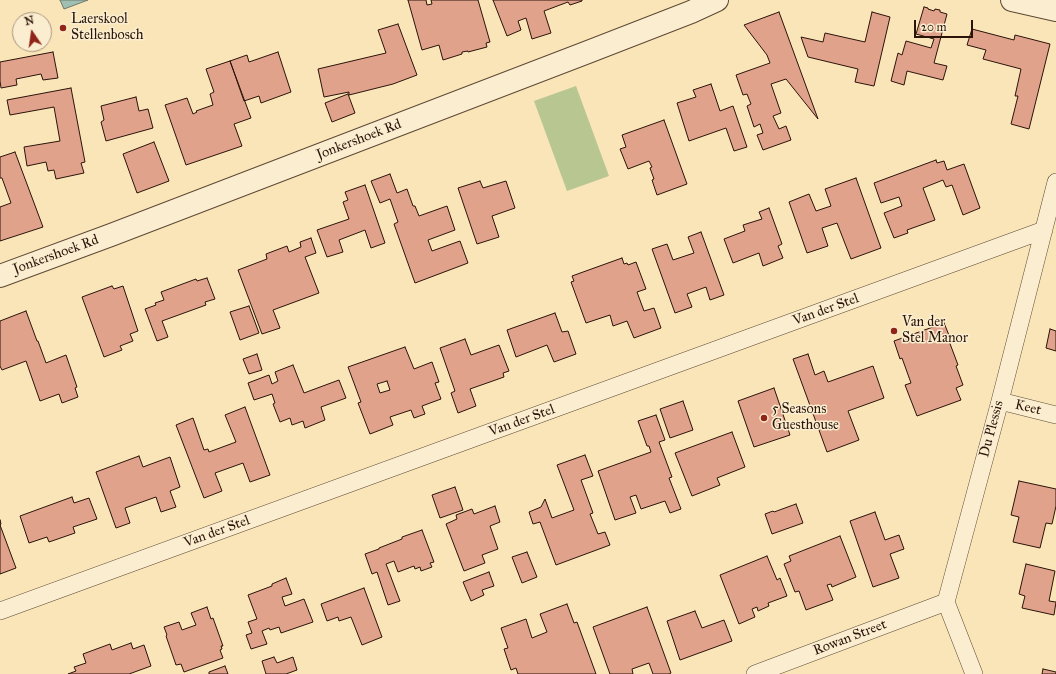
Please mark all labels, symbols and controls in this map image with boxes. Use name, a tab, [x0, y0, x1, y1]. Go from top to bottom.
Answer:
north arrow	[12, 12, 52, 52]
place label: Laerskool Stellenbosch	[71, 12, 143, 44]
scale bar	[916, 12, 975, 38]
text: N	[23, 13, 35, 28]
text: 20 m	[921, 20, 947, 34]
marker: Laerskool Stellenbosch	[58, 23, 68, 33]
street label: Jonkershoek Rd	[314, 116, 404, 164]
street label: Jonkershoek Rd	[11, 232, 101, 278]
street label: Van der Stel	[791, 290, 861, 330]
place label: Van der Stel Manor	[902, 315, 968, 348]
marker: Van der Stel Manor	[889, 326, 899, 336]
street label: Keet	[1013, 397, 1043, 419]
street label: Du Plessis	[976, 399, 1008, 459]
street label: Van der Stel	[487, 401, 557, 441]
place label: 5 Seasons Guesthouse	[772, 402, 839, 434]
marker: 5 Seasons Guesthouse	[759, 413, 769, 423]
street label: Van der Stel	[182, 512, 252, 552]
street label: Rowan Street	[811, 616, 889, 660]

